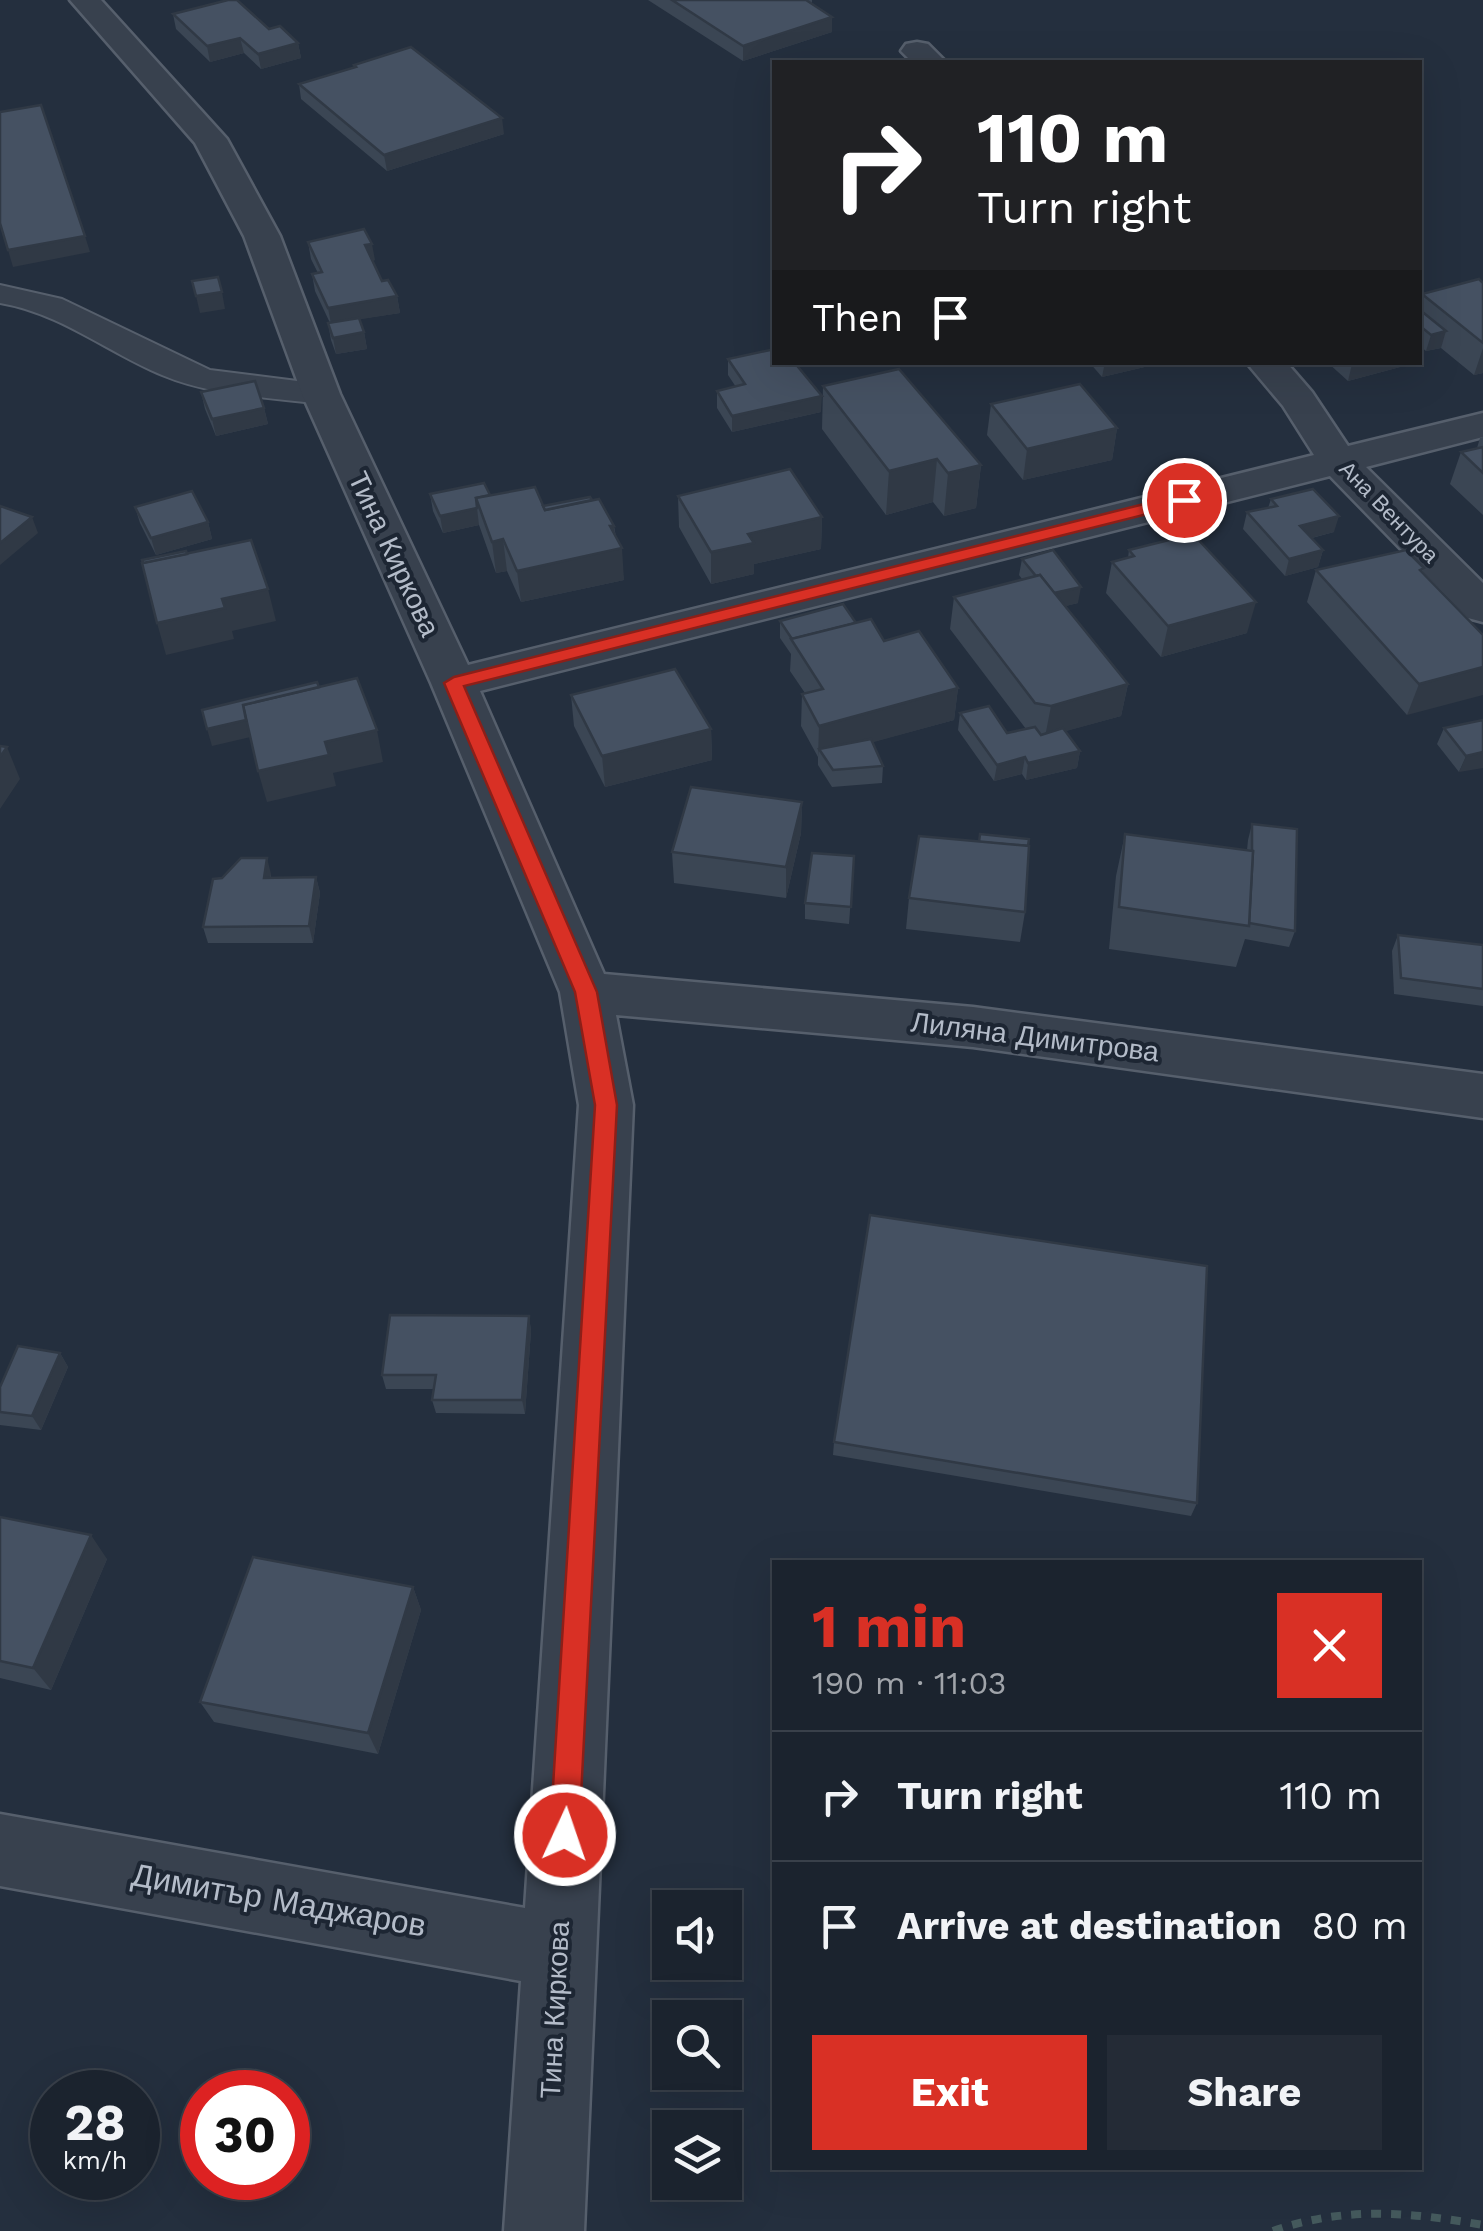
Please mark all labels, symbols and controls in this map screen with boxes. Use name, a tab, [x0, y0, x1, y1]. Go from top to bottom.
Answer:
text: 110 m	[977, 97, 1168, 179]
icon: right	[812, 100, 942, 230]
text: Turn right	[977, 181, 1191, 234]
icon: arrive	[923, 290, 978, 345]
text: Then	[812, 296, 903, 340]
street label: Ана Вентура	[1334, 456, 1444, 568]
pin	[1142, 458, 1227, 543]
street label: Тина Киркова	[341, 466, 447, 642]
icon: arrive	[1157, 473, 1212, 528]
street label: Лиляна Димитрова	[909, 1005, 1161, 1069]
text: 1 min	[812, 1591, 966, 1662]
button: close	[1277, 1593, 1382, 1698]
text: 190 m · 11:03	[812, 1664, 1006, 1702]
icon: right	[812, 1769, 867, 1824]
text: Turn right	[897, 1774, 1083, 1818]
text: 110 m	[1280, 1774, 1382, 1818]
position arrow	[513, 1783, 617, 1887]
street label: Димитър Маджаров	[129, 1855, 429, 1945]
map controls	[652, 1890, 742, 2200]
button: sound	[652, 1890, 742, 1980]
icon: arrive	[812, 1899, 867, 1954]
text: Arrive at destination	[897, 1904, 1282, 1948]
text: 80 m	[1312, 1904, 1408, 1948]
street label: Тина Киркова	[534, 1920, 576, 2100]
button: search	[652, 2000, 742, 2090]
button: Exit	[812, 2035, 1087, 2150]
button: Share	[1107, 2035, 1382, 2150]
speed limit sign: 30	[180, 2070, 310, 2200]
text: 28	[64, 2093, 126, 2152]
button: layers	[652, 2110, 742, 2200]
text: km/h	[63, 2146, 127, 2175]

